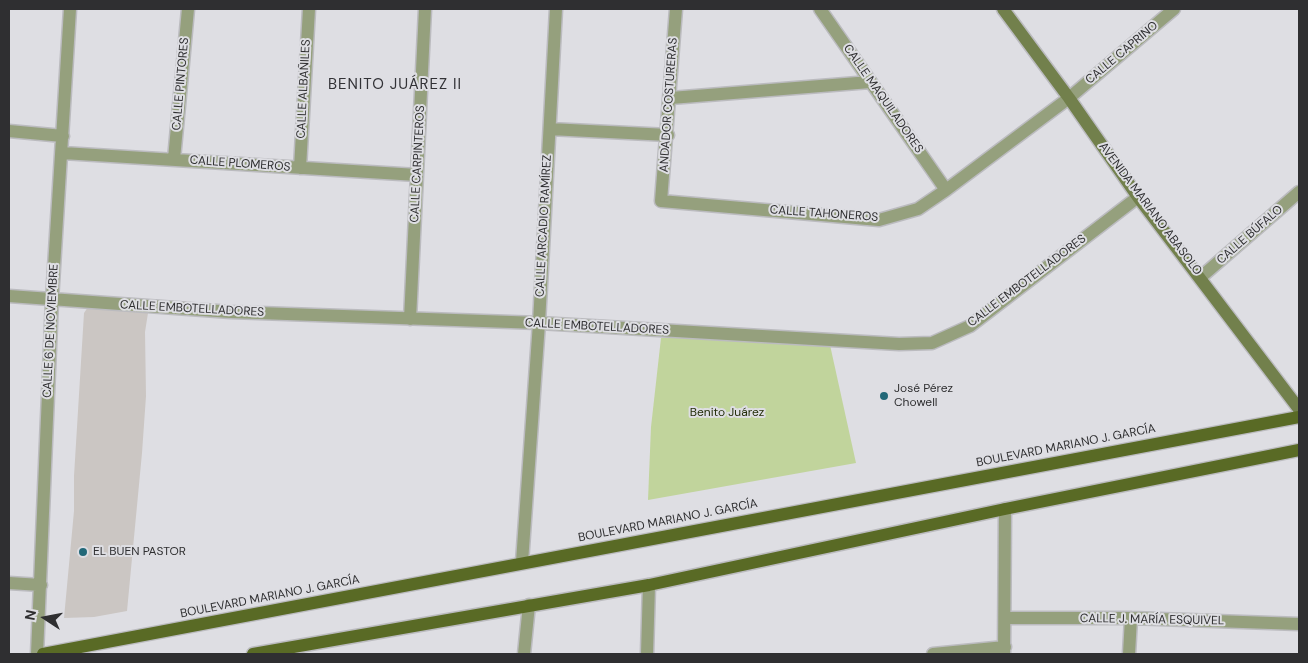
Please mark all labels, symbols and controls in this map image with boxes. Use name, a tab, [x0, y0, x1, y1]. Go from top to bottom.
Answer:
street label: CALLE CAPRINO	[1083, 19, 1161, 87]
street label: CALLE PINTORES	[170, 37, 192, 131]
street label: ANDADOR COSTURERAS	[657, 37, 681, 173]
street label: CALLE ALBAÑILES	[294, 39, 314, 139]
street label: CALLE MAQUILADORES	[840, 42, 926, 156]
district label: BENITO JUÁREZ II	[326, 76, 464, 94]
street label: CALLE CARPINTEROS	[408, 105, 428, 223]
street label: AVENIDA MARIANO ABASOLO	[1095, 140, 1205, 278]
street label: CALLE PLOMEROS	[189, 153, 291, 175]
street label: CALLE ARCADIO RAMÍREZ	[533, 155, 555, 297]
street label: CALLE TAHONEROS	[769, 203, 879, 225]
street label: CALLE BÚFALO	[1214, 203, 1286, 267]
street label: CALLE EMBOTELLADORES	[965, 232, 1089, 330]
street label: CALLE 6 DE NOVIEMBRE	[40, 264, 62, 398]
street label: CALLE EMBOTELLADORES	[119, 298, 265, 320]
street label: CALLE EMBOTELLADORES	[524, 316, 670, 338]
place label: José Pérez Chowell	[894, 382, 953, 410]
marker: José Pérez Chowell	[878, 390, 890, 402]
park label: Benito Juárez	[690, 406, 764, 420]
street label: BOULEVARD MARIANO J. GARCÍA	[975, 422, 1157, 470]
street label: BOULEVARD MARIANO J. GARCÍA	[577, 497, 759, 545]
place label: EL BUEN PASTOR	[93, 545, 186, 559]
marker: EL BUEN PASTOR	[77, 546, 89, 558]
street label: BOULEVARD MARIANO J. GARCÍA	[179, 573, 361, 621]
north arrow	[20, 593, 70, 643]
text: N	[20, 608, 40, 622]
street label: CALLE J. MARÍA ESQUIVEL	[1080, 612, 1224, 628]

